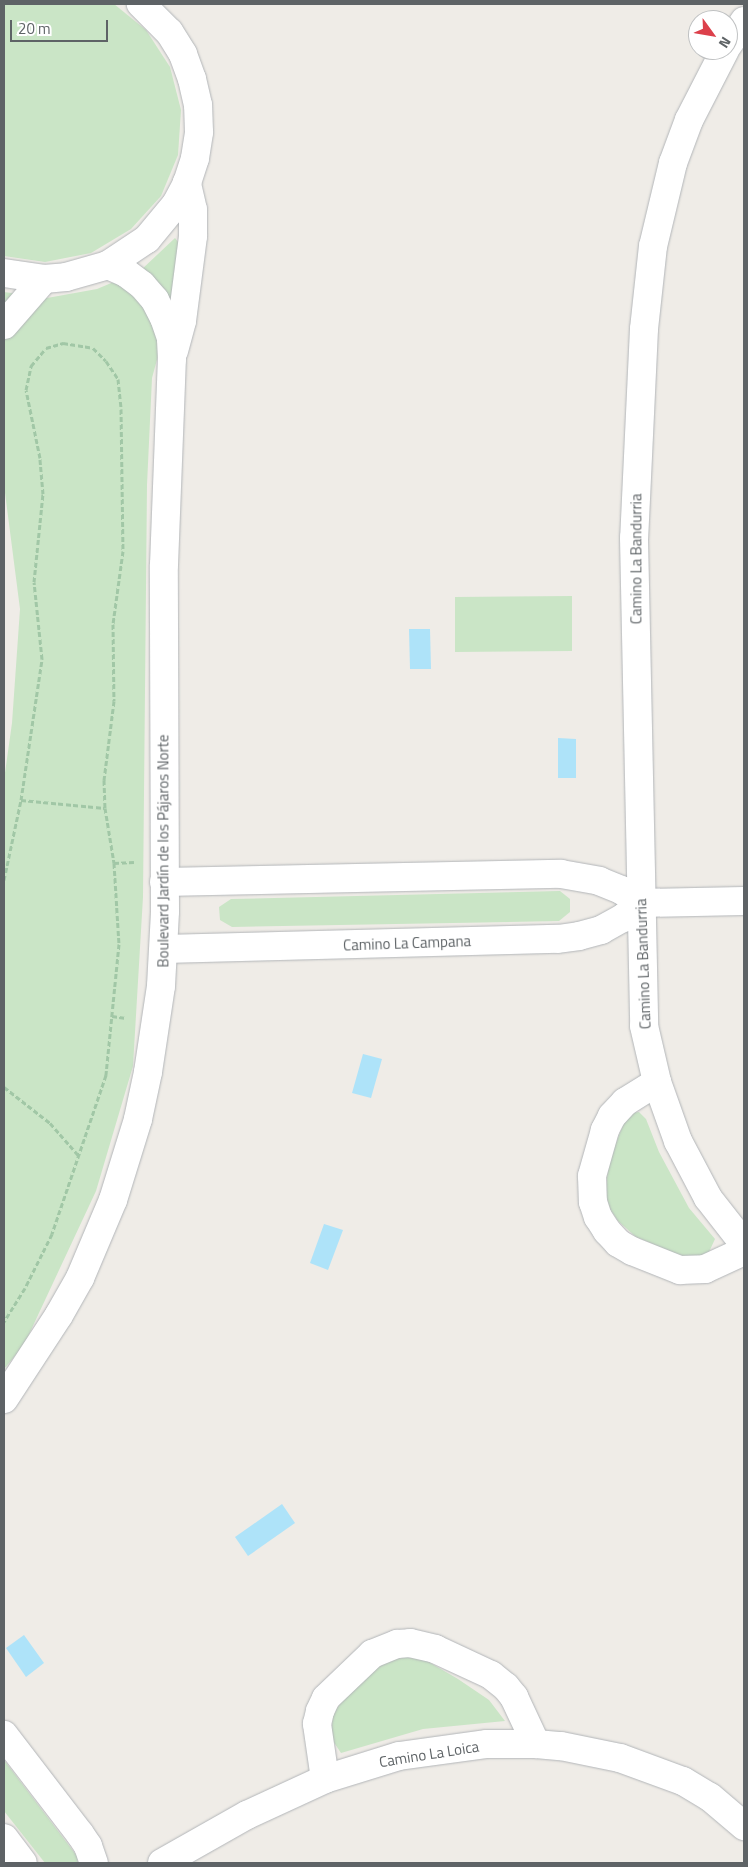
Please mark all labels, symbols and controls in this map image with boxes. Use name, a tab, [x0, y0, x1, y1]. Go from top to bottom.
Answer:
scale bar	[12, 10, 110, 42]
north arrow	[688, 10, 738, 60]
text: 20 m	[18, 17, 51, 40]
text: N	[714, 33, 737, 52]
street label: Camino La Bandurria	[627, 494, 645, 624]
street label: Boulevard Jardín de los Pájaros Norte	[154, 734, 172, 968]
street label: Camino La Bandurria	[632, 898, 654, 1030]
street label: Camino La Campana	[343, 932, 471, 954]
street label: Camino La Loica	[378, 1737, 480, 1771]

